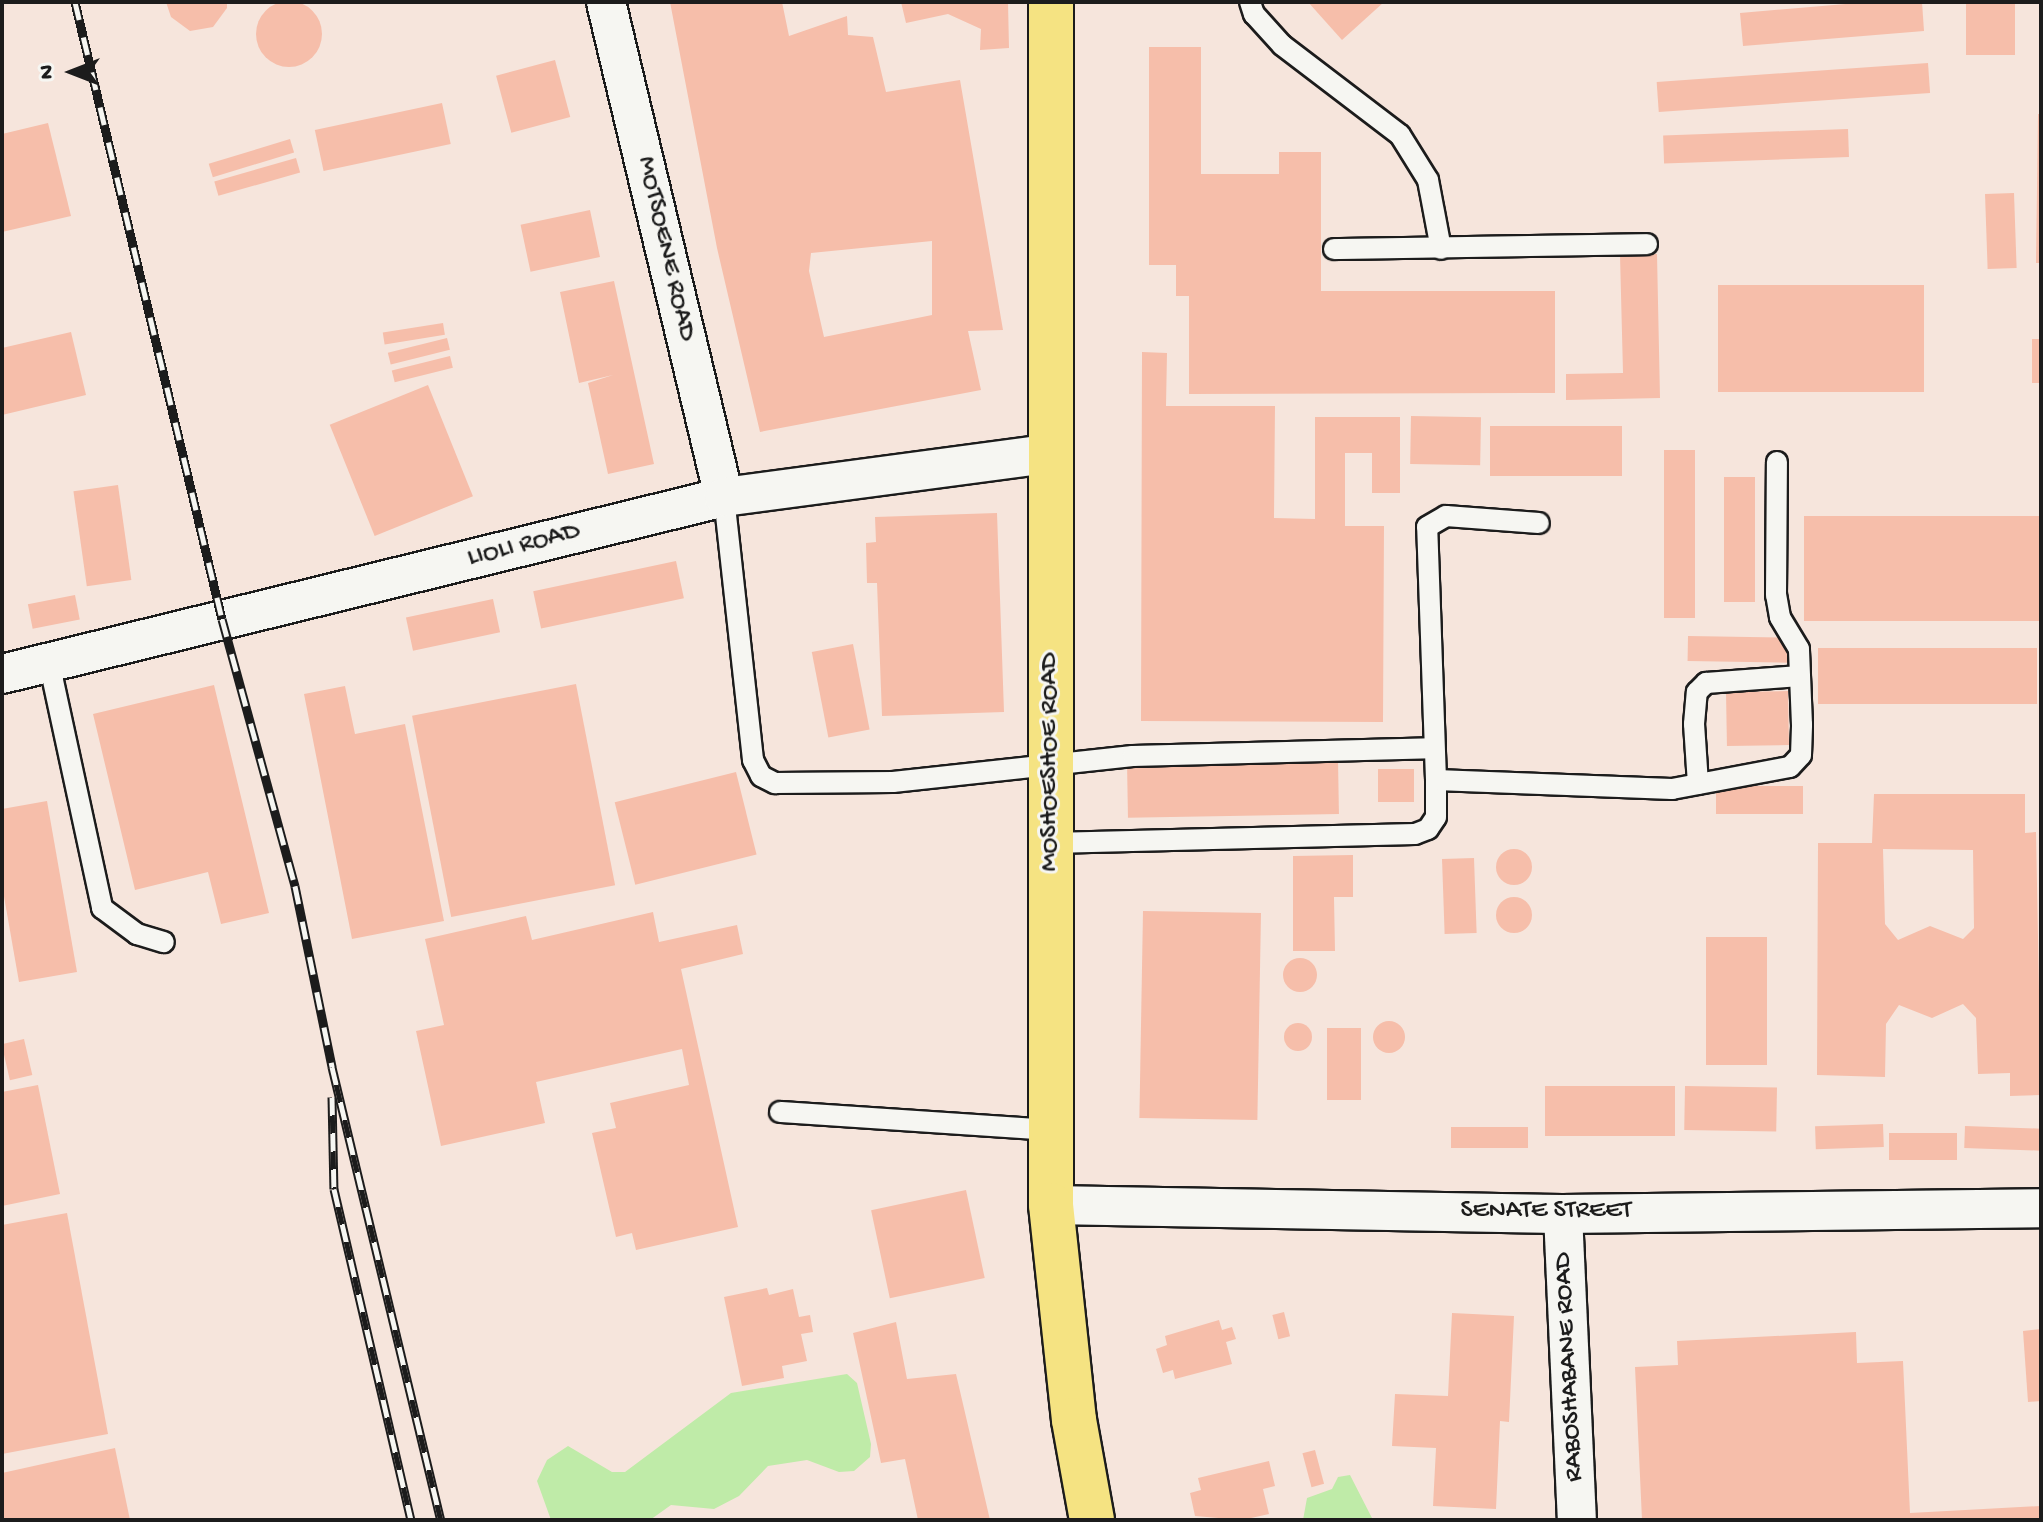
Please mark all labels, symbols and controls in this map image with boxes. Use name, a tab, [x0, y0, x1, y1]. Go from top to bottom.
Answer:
north arrow	[32, 32, 112, 112]
text: N	[35, 65, 61, 79]
street label: MOTSOENE ROAD	[629, 154, 701, 344]
street label: LIOLI ROAD	[464, 517, 584, 575]
street label: MOSHOESHOE ROAD	[1035, 653, 1067, 871]
street label: SENATE STREET	[1460, 1196, 1632, 1228]
street label: RABOSHABANE ROAD	[1548, 1252, 1592, 1482]

